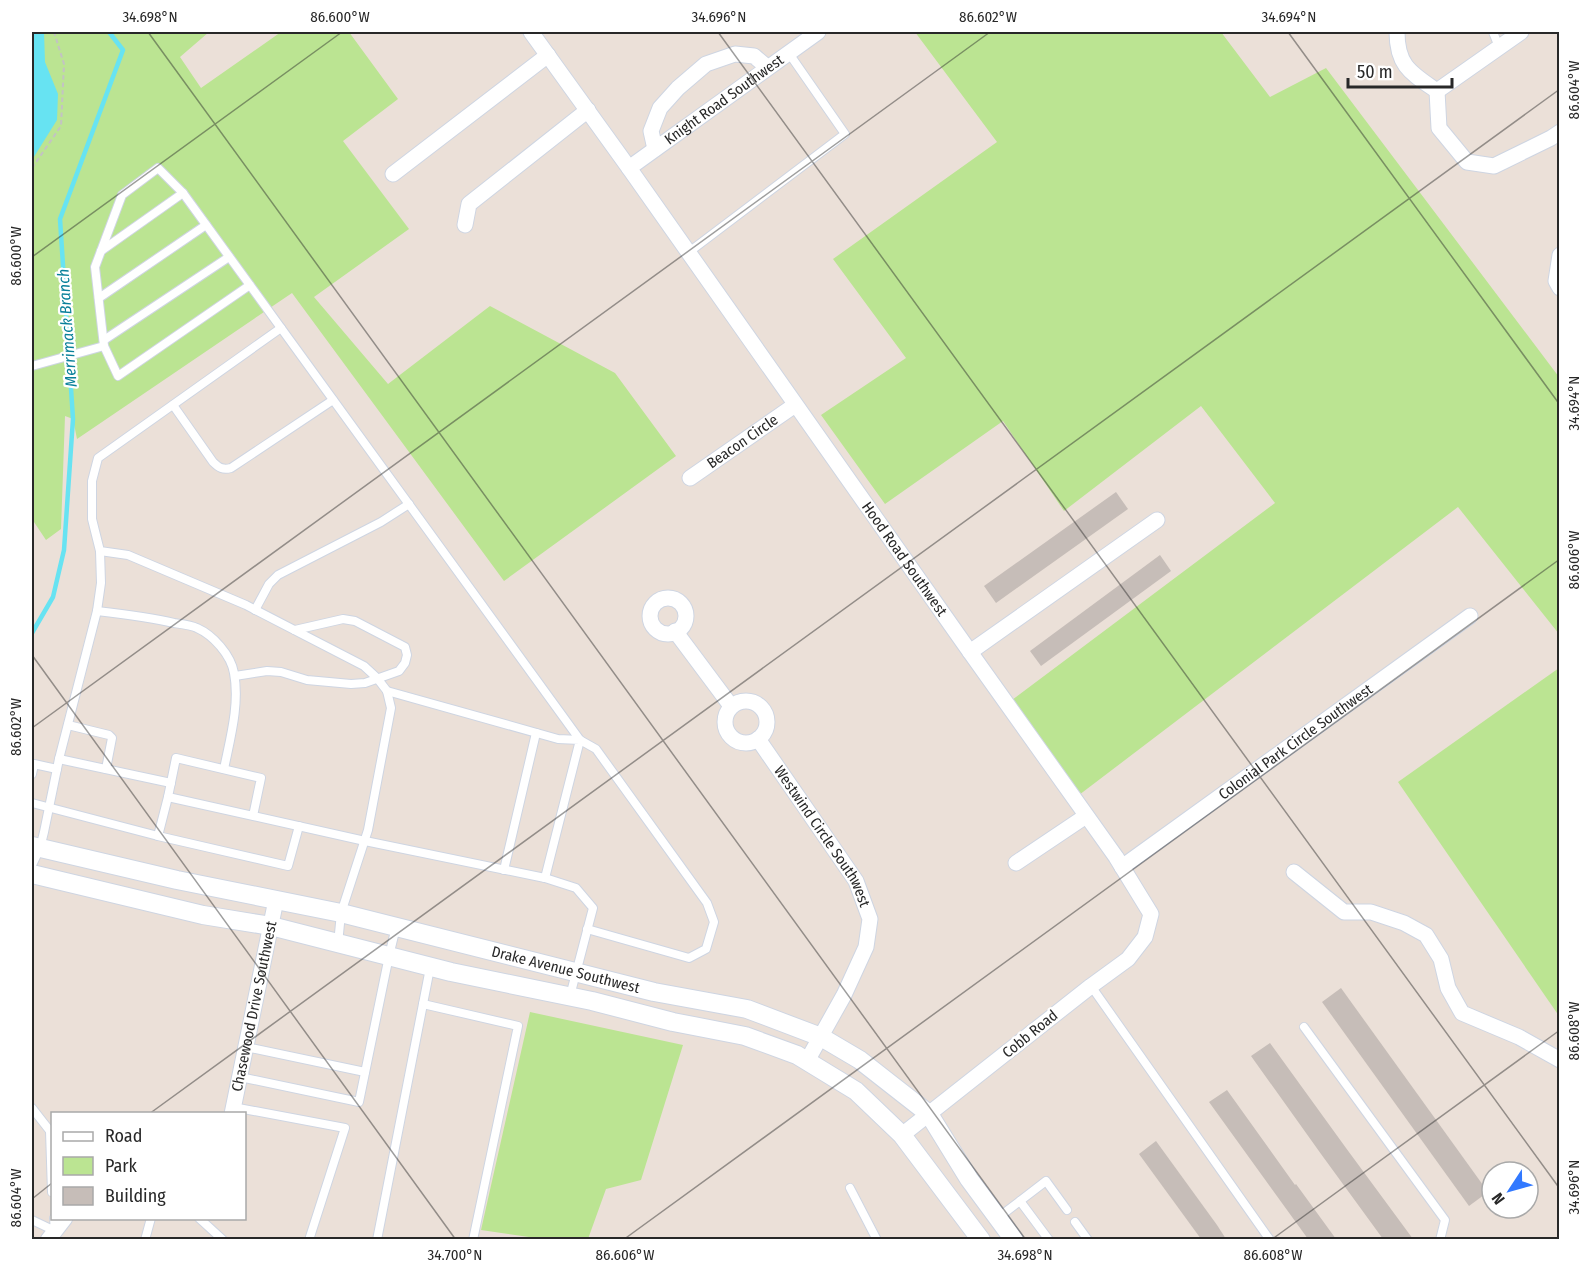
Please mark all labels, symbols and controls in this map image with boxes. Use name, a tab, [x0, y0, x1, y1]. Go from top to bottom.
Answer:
text: 34.698°N	[122, 8, 178, 26]
text: 86.600°W	[310, 8, 370, 26]
text: 34.696°N	[692, 8, 746, 26]
text: 86.602°W	[959, 8, 1017, 26]
text: 34.694°N	[1262, 8, 1316, 26]
street label: Knight Road Southwest	[661, 51, 787, 149]
scale bar	[1348, 51, 1452, 89]
text: 50 m	[1357, 61, 1393, 83]
text: 86.604°W	[1565, 61, 1583, 119]
text: 86.600°W	[7, 226, 25, 286]
water label: Merrimack Branch	[53, 268, 81, 388]
text: 34.694°N	[1565, 376, 1583, 430]
street label: Beacon Circle	[704, 411, 781, 472]
street label: Hood Road Southwest	[858, 498, 951, 620]
text: 86.606°W	[1565, 531, 1583, 589]
street label: Colonial Park Circle Southwest	[1215, 680, 1376, 803]
text: 86.602°W	[7, 698, 25, 756]
street label: Westwind Circle Southwest	[770, 762, 874, 910]
street label: Chasewood Drive Southwest	[228, 919, 280, 1093]
street label: Drake Avenue Southwest	[490, 942, 642, 997]
text: 86.608°W	[1565, 1002, 1583, 1061]
street label: Cobb Road	[999, 1006, 1061, 1062]
legend	[51, 1112, 246, 1220]
text: Road	[105, 1125, 142, 1147]
text: Park	[105, 1155, 138, 1177]
north arrow	[1480, 1160, 1540, 1220]
text: 34.696°N	[1565, 1160, 1583, 1214]
text: 86.604°W	[7, 1169, 25, 1227]
text: Building	[105, 1185, 166, 1207]
text: N	[1488, 1189, 1509, 1208]
text: 34.700°N	[428, 1246, 482, 1264]
text: 86.606°W	[596, 1246, 654, 1264]
text: 34.698°N	[997, 1246, 1053, 1264]
text: 86.608°W	[1244, 1246, 1303, 1264]

